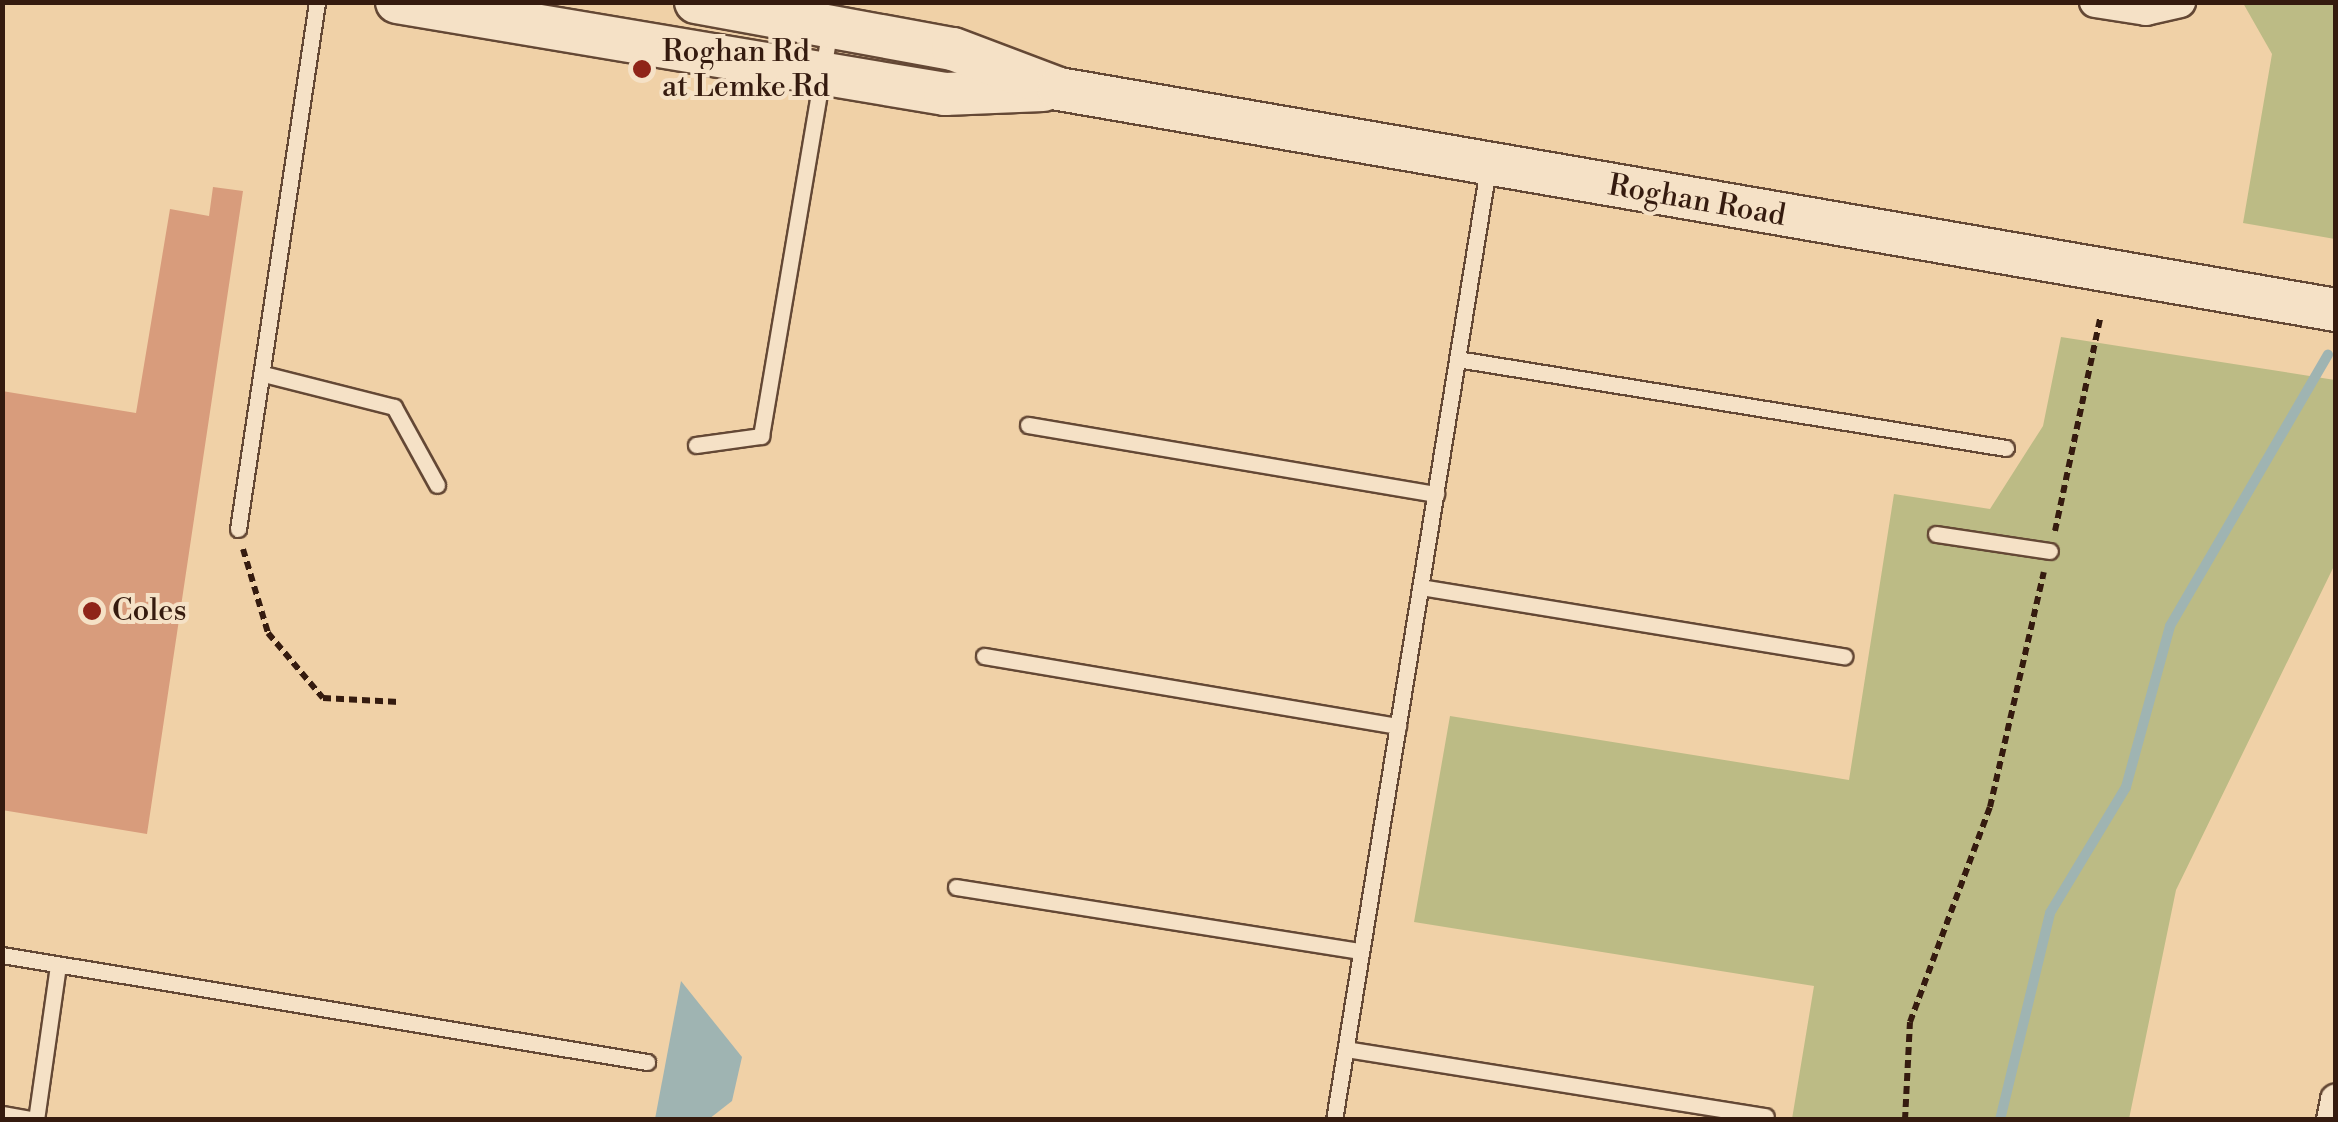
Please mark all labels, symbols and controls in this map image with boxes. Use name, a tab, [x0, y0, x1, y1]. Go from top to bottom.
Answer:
place label: Roghan Rd at Lemke Rd	[662, 34, 830, 104]
marker: Roghan Rd at Lemke Rd	[631, 58, 653, 80]
street label: Roghan Road	[1605, 168, 1789, 234]
place label: Coles	[112, 593, 187, 629]
marker: Coles	[81, 600, 103, 622]

